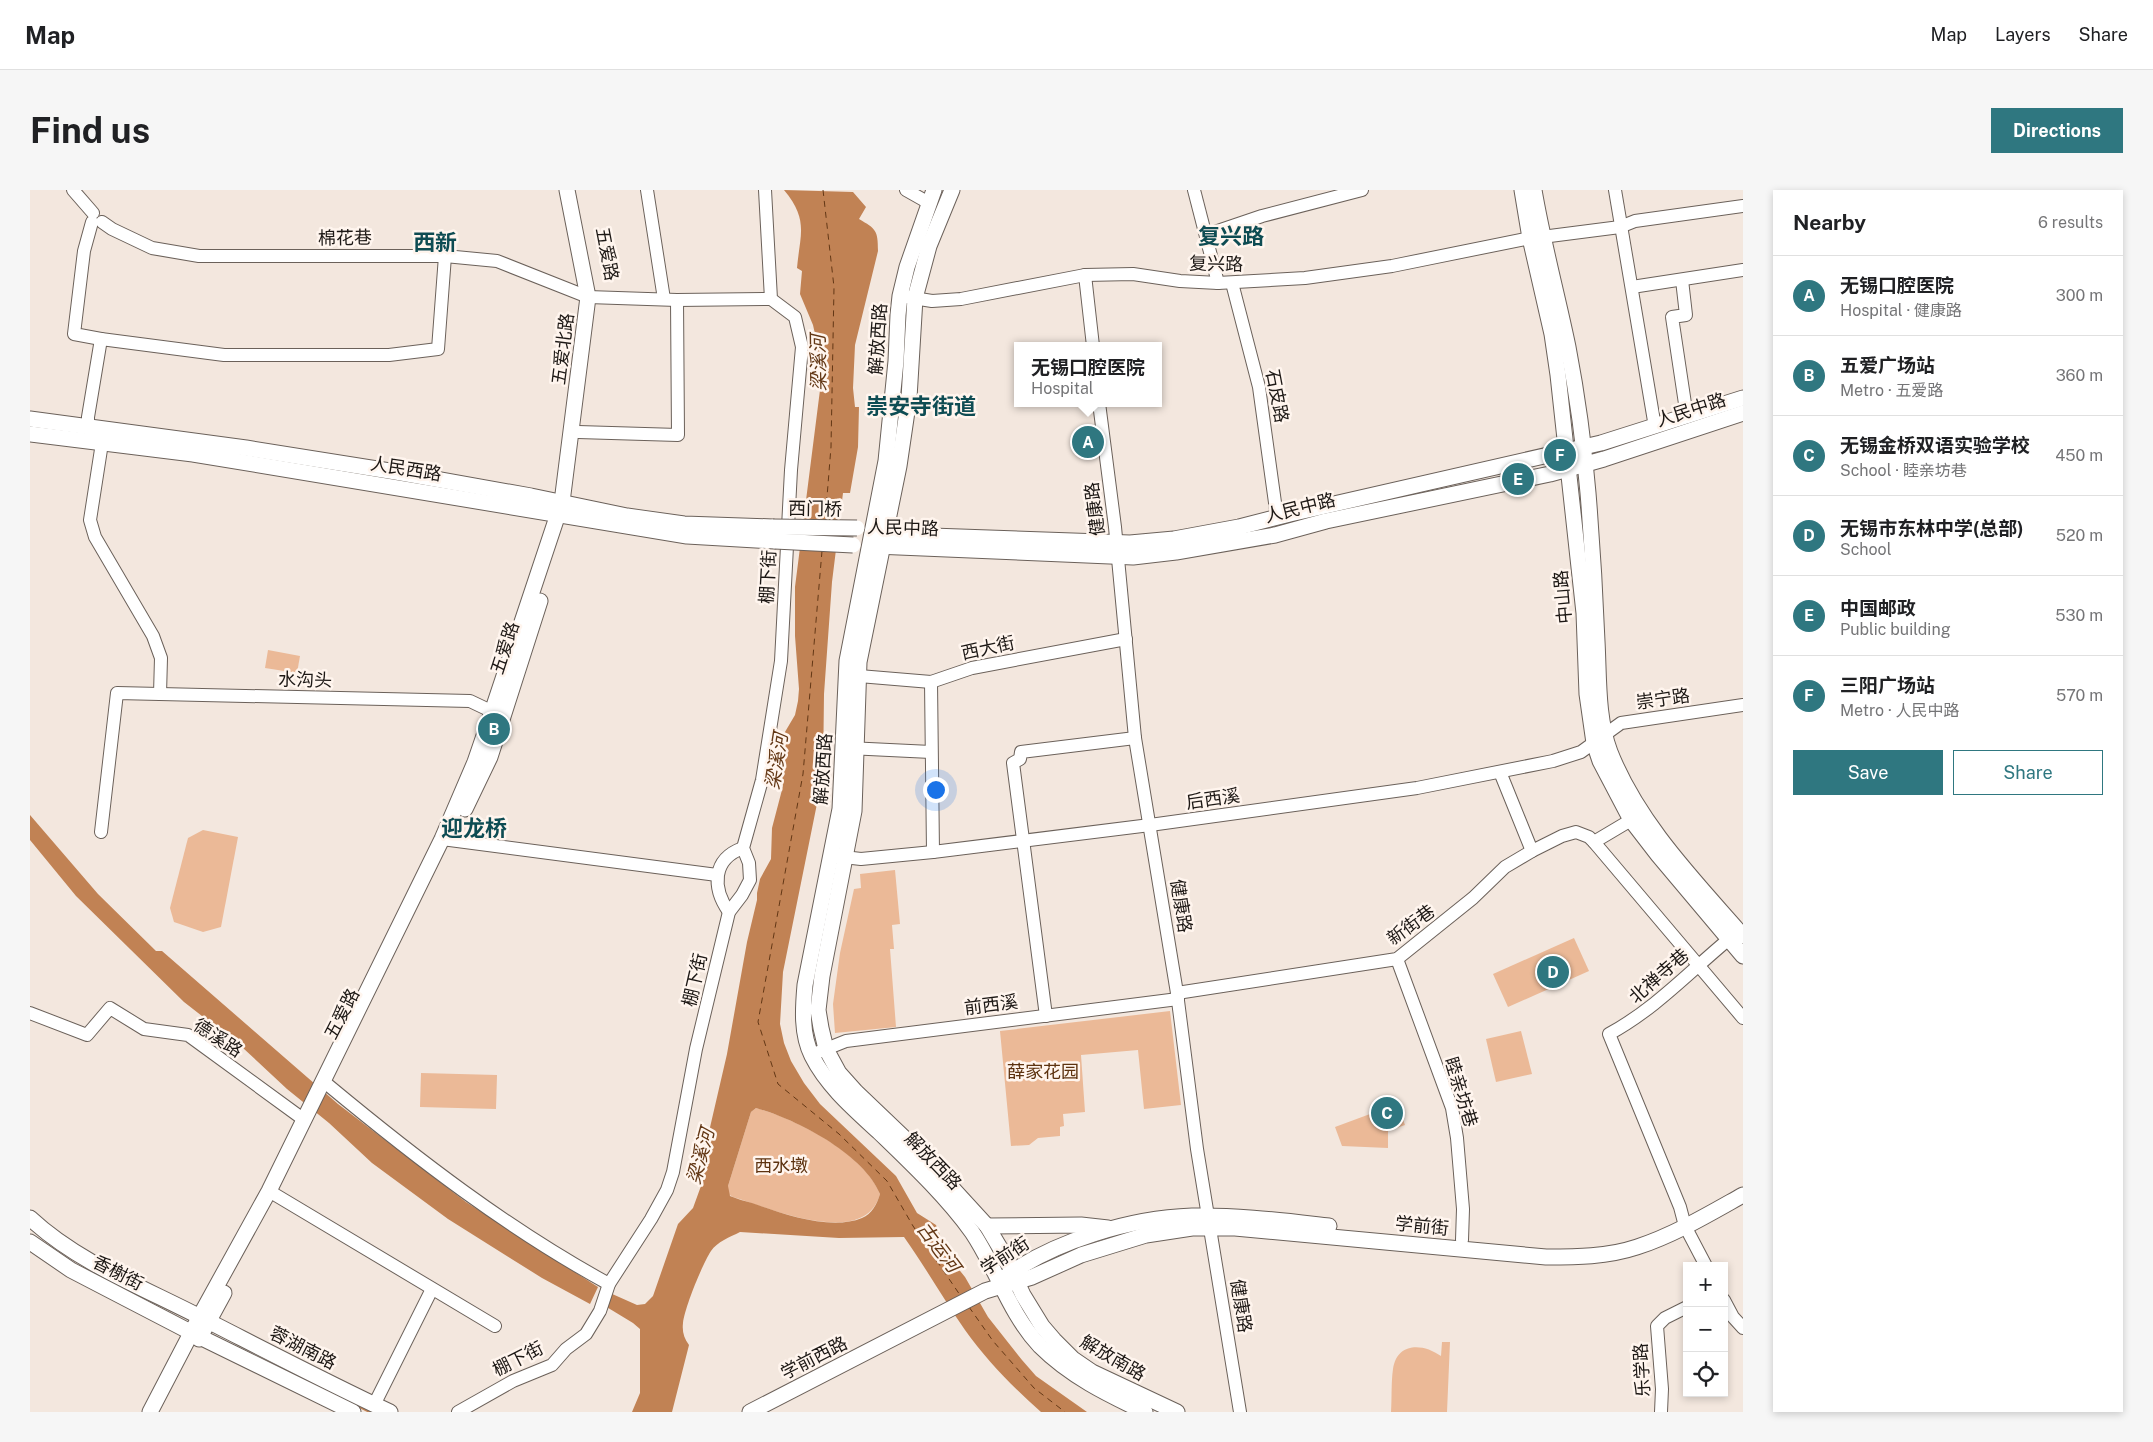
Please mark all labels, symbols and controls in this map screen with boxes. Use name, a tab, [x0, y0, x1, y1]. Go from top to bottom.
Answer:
text: Map	[25, 21, 75, 49]
text: Map	[1931, 24, 1967, 45]
text: Layers	[1995, 24, 2051, 45]
text: Share	[2079, 24, 2128, 45]
button: Directions	[1991, 108, 2123, 153]
text: Find us	[30, 110, 150, 151]
text: Nearby	[1793, 210, 1866, 235]
text: 6 results	[2038, 213, 2103, 232]
district label: 复兴路	[1198, 223, 1264, 249]
street label: 五爱路	[592, 225, 623, 282]
street label: 棉花巷	[318, 227, 372, 248]
district label: 西新	[413, 229, 457, 255]
street label: 复兴路	[1189, 253, 1243, 274]
text: 无锡口腔医院	[1840, 274, 1954, 296]
text: A	[1803, 286, 1815, 305]
text: 300 m	[2056, 286, 2103, 305]
text: Hospital · 健康路	[1840, 301, 1962, 320]
street label: 解放西路	[865, 302, 890, 376]
street label: 五爱北路	[548, 312, 577, 386]
water label: 梁溪河	[806, 330, 829, 392]
popup	[1014, 342, 1162, 407]
text: 五爱广场站	[1840, 354, 1935, 376]
text: 无锡口腔医院	[1031, 356, 1145, 378]
text: B	[1804, 366, 1814, 385]
text: 360 m	[2056, 366, 2103, 385]
street label: 石皮路	[1262, 367, 1293, 424]
text: Hospital	[1031, 379, 1094, 398]
text: Metro · 五爱路	[1840, 381, 1943, 400]
street label: 人民中路	[1653, 388, 1728, 431]
district label: 崇安寺街道	[866, 393, 976, 419]
pin: A	[1072, 423, 1104, 461]
text: 无锡金桥双语实验学校	[1840, 434, 2030, 456]
pin: F	[1544, 436, 1576, 474]
text: C	[1803, 446, 1815, 465]
text: 450 m	[2055, 446, 2103, 465]
street label: 人民西路	[369, 453, 443, 485]
pin: E	[1502, 460, 1534, 498]
text: School · 睦亲坊巷	[1840, 461, 1967, 480]
street label: 健康路	[1081, 481, 1108, 537]
street label: 人民中路	[1262, 489, 1337, 526]
street label: 西门桥	[788, 498, 842, 519]
street label: 人民中路	[867, 516, 939, 539]
text: 无锡市东林中学(总部)	[1840, 517, 2024, 539]
text: D	[1803, 526, 1815, 545]
text: 520 m	[2056, 526, 2103, 545]
text: School	[1840, 540, 1891, 559]
street label: 棚下街	[756, 549, 779, 604]
street label: 中山路	[1550, 569, 1575, 625]
text: 中国邮政	[1840, 597, 1916, 619]
text: E	[1804, 606, 1814, 625]
text: 530 m	[2055, 606, 2103, 625]
street label: 五爱路	[486, 619, 523, 677]
text: Public building	[1840, 620, 1951, 639]
street label: 西大街	[959, 632, 1016, 663]
street label: 水沟头	[278, 669, 332, 690]
text: 三阳广场站	[1840, 674, 1935, 696]
street label: 崇宁路	[1635, 684, 1691, 713]
text: F	[1804, 686, 1814, 705]
text: 570 m	[2056, 686, 2103, 705]
text: Metro · 人民中路	[1840, 701, 1959, 720]
pin: B	[478, 710, 510, 748]
water label: 梁溪河	[761, 727, 792, 791]
street label: 解放西路	[810, 732, 835, 806]
button: Save	[1793, 750, 1943, 795]
button: Share	[1953, 750, 2103, 795]
your location	[923, 777, 949, 803]
street label: 后西溪	[1185, 784, 1241, 813]
district label: 迎龙桥	[441, 815, 507, 841]
street label: 健康路	[1167, 878, 1196, 934]
street label: 新街巷	[1383, 900, 1439, 949]
street label: 北禅寺巷	[1625, 944, 1693, 1007]
street label: 棚下街	[678, 951, 711, 1009]
pin: D	[1537, 953, 1569, 991]
street label: 五爱路	[320, 985, 363, 1043]
street label: 前西溪	[963, 991, 1019, 1018]
street label: 德溪路	[190, 1014, 247, 1061]
street label: 睦亲坊巷	[1441, 1054, 1482, 1129]
park label: 薛家花园	[1007, 1061, 1079, 1082]
pin: C	[1371, 1094, 1403, 1132]
water label: 梁溪河	[682, 1122, 719, 1186]
street label: 解放西路	[901, 1127, 966, 1194]
park label: 西水墩	[754, 1155, 808, 1176]
street label: 学前街	[1394, 1212, 1450, 1239]
water label: 古运河	[913, 1218, 967, 1280]
street label: 学前街	[976, 1232, 1033, 1279]
street label: 香榭街	[89, 1251, 147, 1294]
map controls	[1683, 1262, 1728, 1397]
button: +	[1683, 1262, 1728, 1307]
street label: 健康路	[1227, 1278, 1256, 1334]
button: −	[1683, 1307, 1728, 1352]
street label: 蓉湖南路	[266, 1322, 340, 1373]
street label: 解放南路	[1077, 1330, 1150, 1385]
street label: 学前西路	[777, 1332, 851, 1383]
street label: 棚下街	[489, 1337, 547, 1380]
street label: 乐学路	[1630, 1343, 1653, 1398]
button: locate	[1683, 1352, 1728, 1397]

